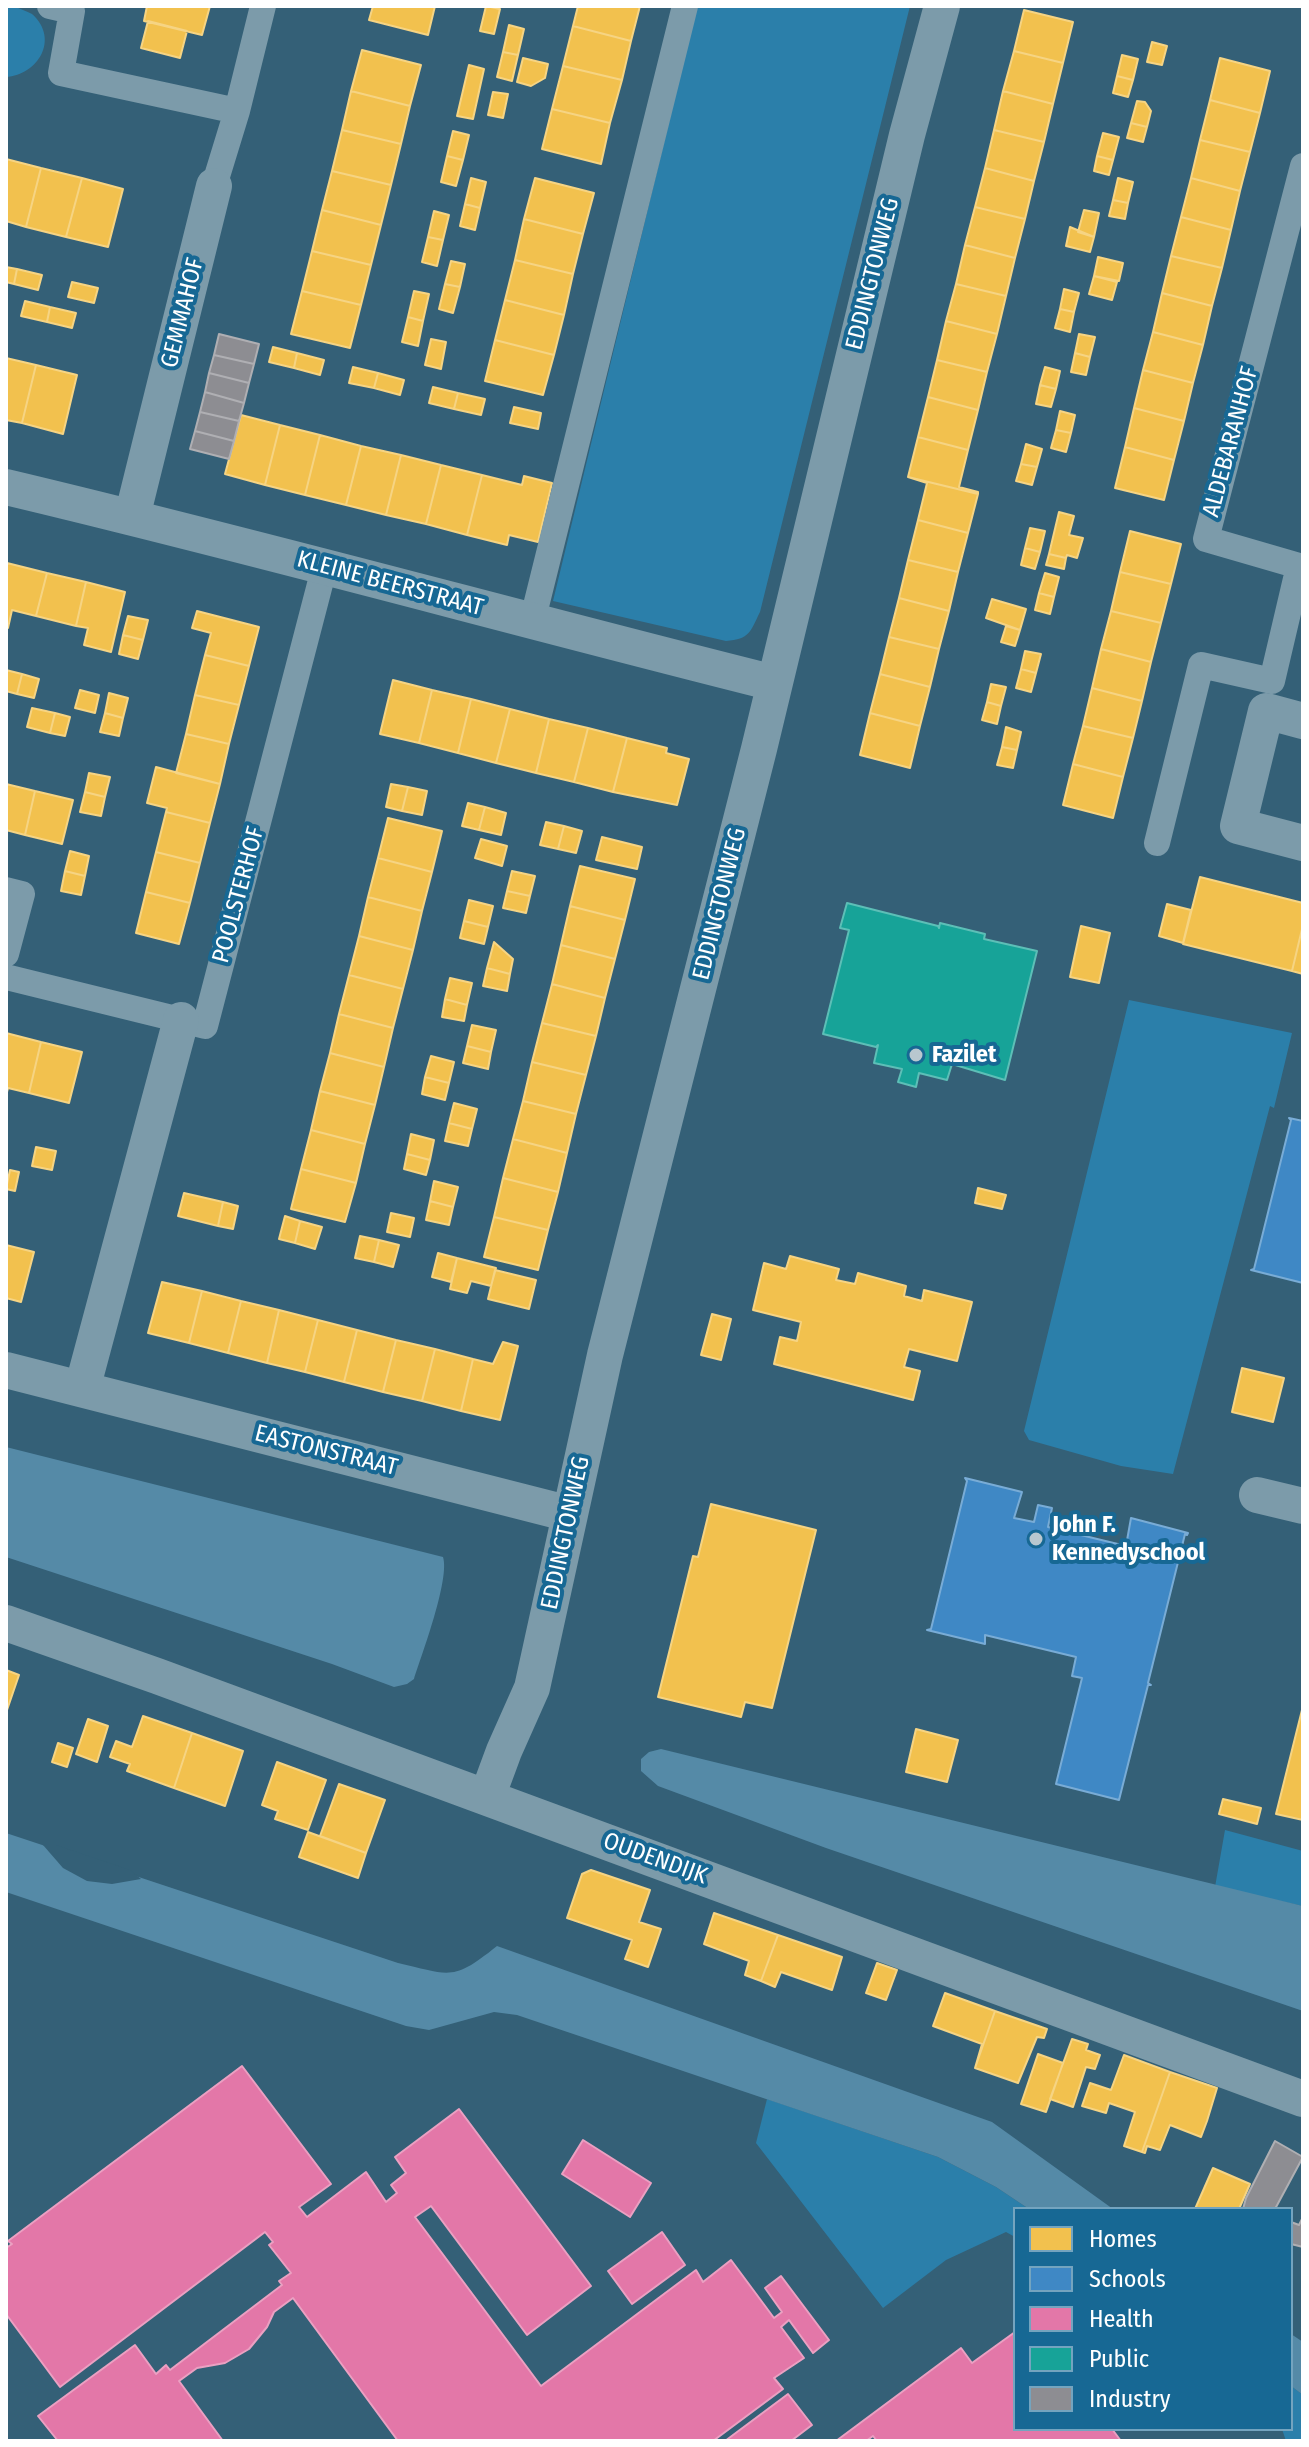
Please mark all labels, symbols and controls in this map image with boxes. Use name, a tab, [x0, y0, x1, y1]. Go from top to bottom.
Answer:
street label: EDDINGTONWEG	[840, 195, 906, 353]
street label: GEMMAHOF	[155, 255, 211, 371]
street label: ALDEBARANHOF	[1197, 364, 1265, 520]
street label: KLEINE BEERSTRAAT	[294, 545, 486, 623]
street label: POOLSTERHOF	[207, 824, 271, 966]
street label: EDDINGTONWEG	[687, 825, 753, 983]
place label: Fazilet	[932, 1041, 996, 1069]
marker: Fazilet	[907, 1046, 925, 1064]
street label: EASTONSTRAAT	[252, 1419, 400, 1483]
street label: EDDINGTONWEG	[536, 1454, 596, 1612]
place label: John F. Kennedyschool	[1052, 1511, 1205, 1567]
marker: John F. Kennedyschool	[1027, 1530, 1045, 1548]
street label: OUDENDIJK	[599, 1827, 711, 1891]
legend	[1013, 2207, 1293, 2431]
text: Homes	[1089, 2225, 1157, 2253]
text: Schools	[1089, 2265, 1166, 2293]
text: Health	[1089, 2305, 1154, 2333]
text: Public	[1089, 2345, 1149, 2373]
text: Industry	[1089, 2385, 1171, 2413]

